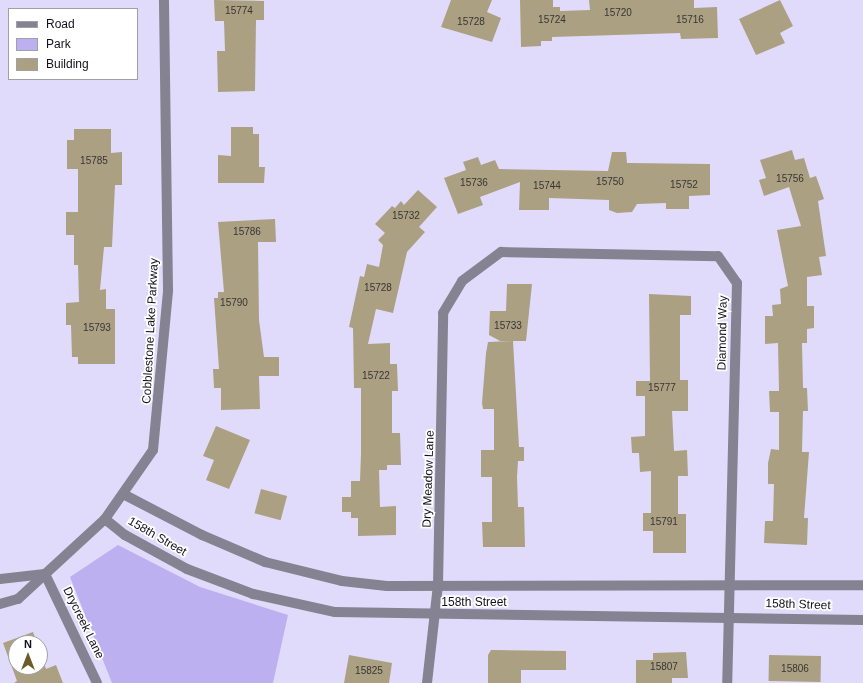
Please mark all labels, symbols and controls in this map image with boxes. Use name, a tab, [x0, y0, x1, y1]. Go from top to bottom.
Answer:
house number: 15774	[225, 5, 253, 17]
house number: 15720	[604, 7, 632, 19]
legend	[8, 8, 138, 80]
house number: 15724	[538, 14, 566, 26]
house number: 15716	[676, 14, 704, 26]
house number: 15728	[457, 16, 485, 28]
text: Road	[46, 17, 75, 31]
text: Park	[46, 37, 71, 51]
text: Building	[46, 57, 89, 71]
house number: 15785	[80, 155, 108, 167]
house number: 15756	[776, 173, 804, 185]
house number: 15750	[596, 176, 624, 188]
house number: 15736	[460, 177, 488, 189]
house number: 15752	[670, 179, 698, 191]
house number: 15744	[533, 180, 561, 192]
house number: 15732	[392, 210, 420, 222]
house number: 15786	[233, 226, 261, 238]
street label: Cobblestone Lake Parkway	[140, 258, 162, 404]
house number: 15728	[364, 282, 392, 294]
street label: Diamond Way	[715, 295, 731, 371]
house number: 15790	[220, 297, 248, 309]
house number: 15733	[494, 320, 522, 332]
house number: 15793	[83, 322, 111, 334]
house number: 15722	[362, 370, 390, 382]
house number: 15777	[648, 382, 676, 394]
street label: Dry Meadow Lane	[420, 430, 438, 528]
street label: 158th Street	[125, 514, 189, 560]
house number: 15791	[650, 516, 678, 528]
street label: Drycreek Lane	[59, 585, 107, 661]
street label: 158th Street	[441, 596, 507, 610]
street label: 158th Street	[765, 597, 831, 613]
north arrow	[8, 635, 48, 675]
text: N	[24, 638, 32, 650]
house number: 15807	[650, 661, 678, 673]
house number: 15806	[781, 663, 809, 675]
house number: 15825	[355, 665, 383, 677]

